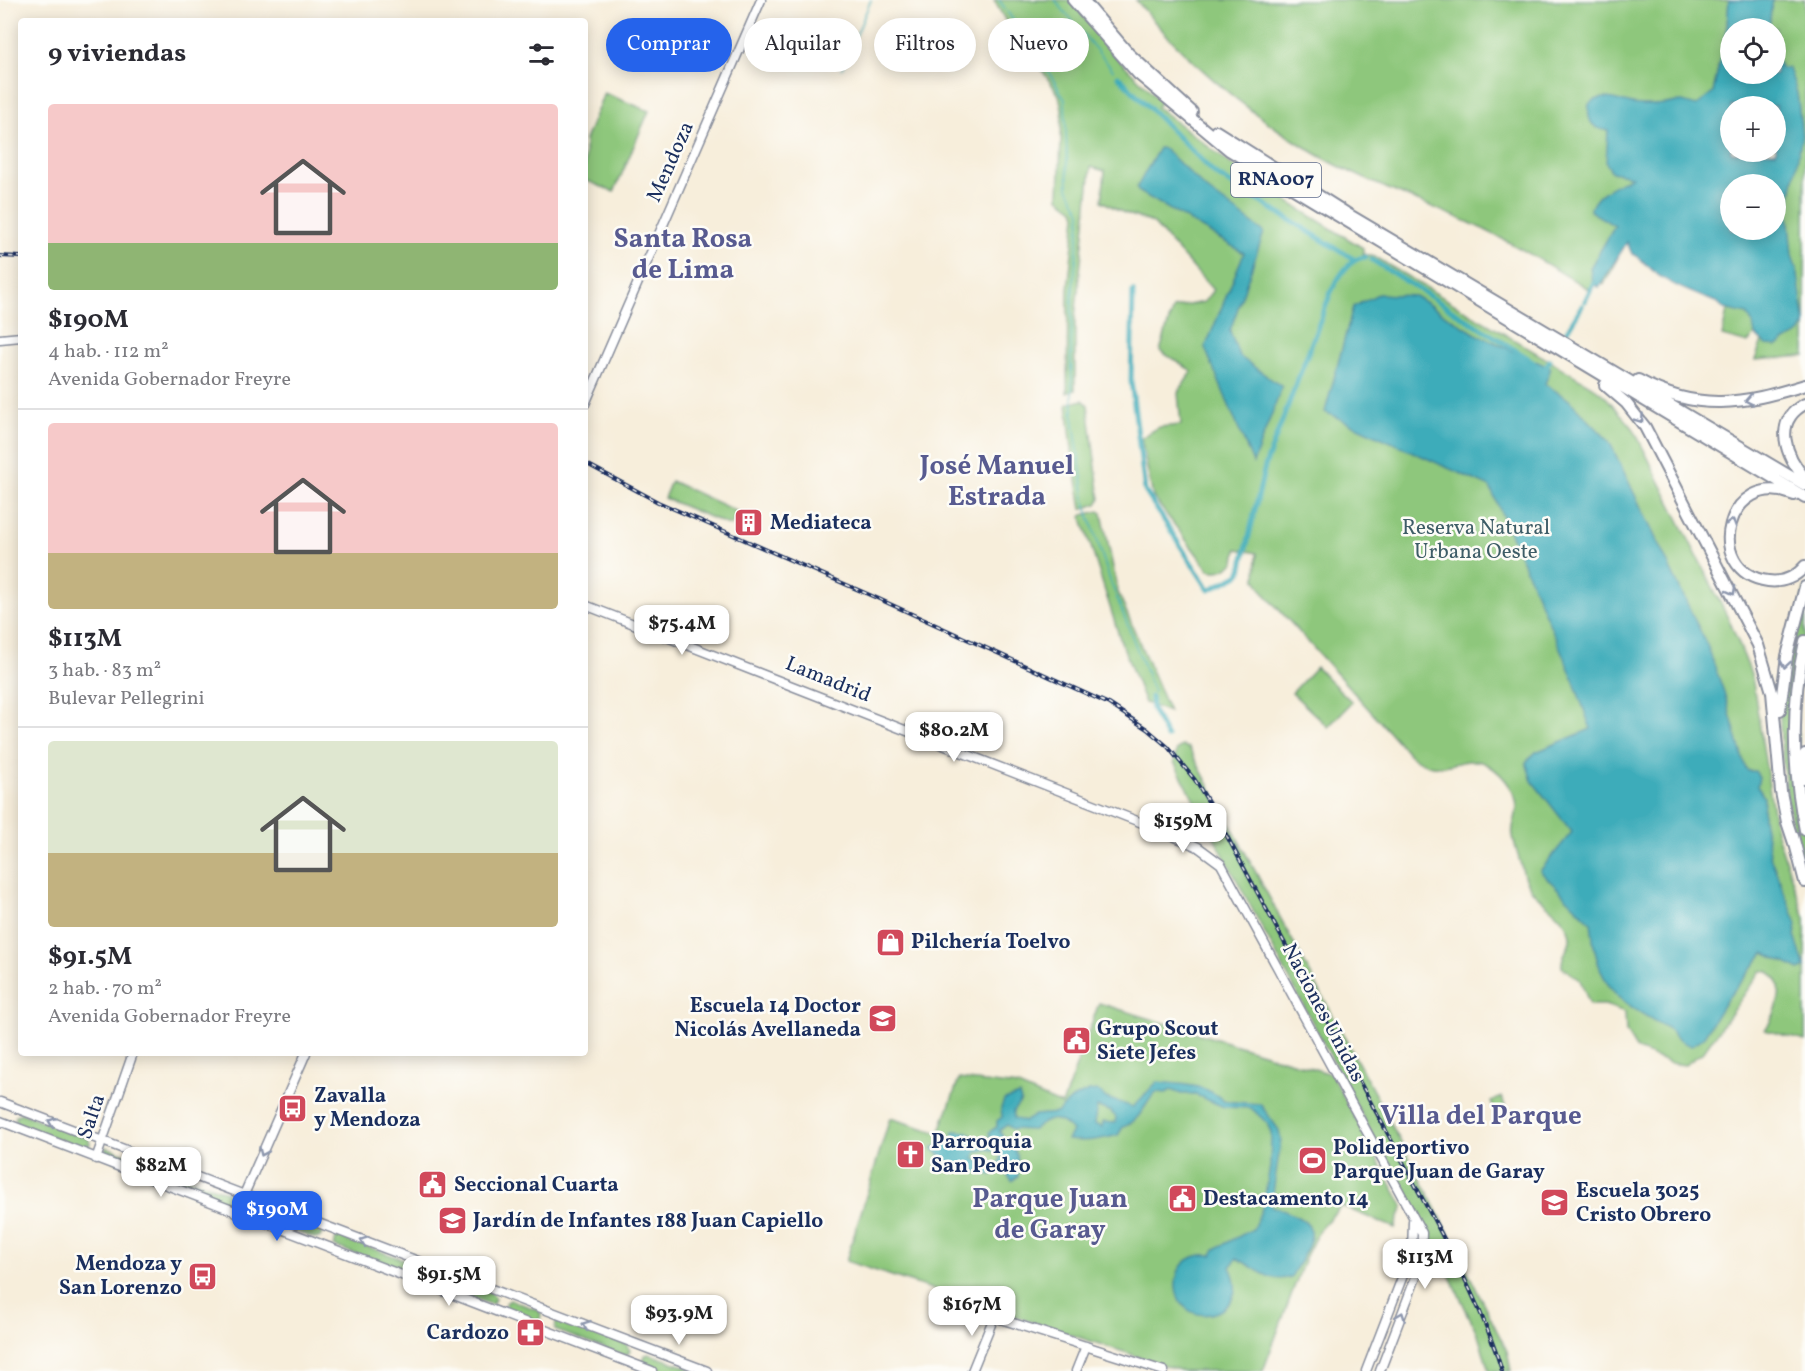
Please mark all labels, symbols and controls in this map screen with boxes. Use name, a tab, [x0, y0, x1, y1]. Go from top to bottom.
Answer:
chip: Comprar	[606, 18, 732, 72]
chip: Alquilar	[744, 18, 862, 72]
chip: Filtros	[874, 18, 976, 72]
chip: Nuevo	[988, 18, 1089, 72]
map controls	[1720, 18, 1786, 240]
button: locate	[1720, 18, 1786, 84]
text: 9 viviendas	[48, 36, 186, 72]
icon: filters	[525, 38, 558, 71]
button: +	[1720, 96, 1786, 162]
street label: Mendoza	[640, 117, 702, 207]
icon: home	[249, 143, 357, 251]
road number: RNA007	[1231, 163, 1321, 197]
button: −	[1720, 174, 1786, 240]
district label: Santa Rosa de Lima	[614, 221, 753, 290]
text: $190M	[48, 302, 129, 338]
text: 4 hab. · 112 m²	[48, 338, 169, 366]
text: Avenida Gobernador Freyre	[48, 366, 291, 394]
one-way arrow	[1744, 394, 1753, 406]
one-way arrow	[1633, 413, 1644, 424]
district label: José Manuel Estrada	[919, 448, 1074, 517]
icon: home	[249, 462, 357, 570]
building icon: Mediateca	[733, 507, 765, 539]
place label: Mediateca	[770, 509, 872, 538]
park label: Reserva Natural Urbana Oeste	[1402, 514, 1550, 567]
one-way arrow	[1725, 518, 1737, 529]
one-way arrow	[1725, 585, 1736, 595]
pin: $75.4M	[633, 605, 731, 656]
text: $75.4M	[648, 610, 716, 638]
text: $113M	[48, 621, 122, 657]
street label: Lamadrid	[781, 650, 875, 710]
text: 3 hab. · 83 m²	[48, 657, 161, 685]
one-way arrow	[1780, 660, 1792, 669]
text: Bulevar Pellegrini	[48, 685, 205, 713]
pin: $80.2M	[905, 712, 1003, 763]
text: $80.2M	[919, 717, 989, 745]
icon: home	[249, 780, 357, 888]
pin: $159M	[1141, 803, 1225, 854]
text: $159M	[1154, 808, 1213, 836]
shop icon: Pilchería Toelvo	[874, 926, 906, 958]
place label: Pilchería Toelvo	[911, 928, 1071, 957]
text: $91.5M	[48, 939, 132, 975]
street label: Naciones Unidas	[1274, 939, 1372, 1087]
text: 2 hab. · 70 m²	[48, 975, 162, 1003]
place label: Escuela 14 Doctor Nicolás Avellaneda	[675, 992, 861, 1045]
school or university icon: Escuela 14 Doctor Nicolás Avellaneda	[866, 1002, 898, 1034]
text: Avenida Gobernador Freyre	[48, 1003, 291, 1031]
place label: Grupo Scout Siete Jefes	[1097, 1015, 1219, 1068]
public building icon: Grupo Scout Siete Jefes	[1060, 1025, 1092, 1057]
place label: Zavalla y Mendoza	[314, 1082, 421, 1135]
street label: Salta	[71, 1090, 113, 1144]
bus stop icon: Zavalla y Mendoza	[277, 1092, 309, 1124]
district label: Villa del Parque	[1380, 1098, 1582, 1136]
one-way arrow	[47, 1116, 57, 1129]
place label: Parroquia San Pedro	[931, 1128, 1032, 1181]
place label: Polideportivo Parque Juan de Garay	[1333, 1134, 1545, 1187]
church icon: Parroquia San Pedro	[894, 1138, 926, 1170]
sports icon: Polideportivo Parque Juan de Garay	[1296, 1144, 1328, 1176]
one-way arrow	[258, 1146, 270, 1157]
pin: $82M	[125, 1147, 197, 1198]
text: $82M	[135, 1152, 187, 1180]
public building icon: Seccional Cuarta	[417, 1169, 449, 1201]
place label: Seccional Cuarta	[454, 1171, 619, 1200]
place label: Escuela 3025 Cristo Obrero	[1576, 1177, 1711, 1230]
district label: Parque Juan de Garay	[972, 1181, 1128, 1250]
public building icon: Destacamento 14	[1166, 1183, 1198, 1215]
place label: Destacamento 14	[1203, 1185, 1369, 1214]
school or university icon: Escuela 3025 Cristo Obrero	[1539, 1187, 1571, 1219]
pin: $190M	[235, 1191, 319, 1242]
text: $190M	[246, 1196, 308, 1224]
school or university icon: Jardín de Infantes 188 Juan Capiello	[436, 1205, 468, 1237]
place label: Jardín de Infantes 188 Juan Capiello	[472, 1207, 823, 1236]
one-way arrow	[359, 1236, 370, 1248]
pin: $113M	[1383, 1239, 1467, 1290]
text: $113M	[1397, 1244, 1453, 1272]
place label: Mendoza y San Lorenzo	[59, 1250, 182, 1303]
pin: $91.5M	[400, 1256, 498, 1307]
bus stop icon: Mendoza y San Lorenzo	[187, 1260, 219, 1292]
text: $91.5M	[417, 1261, 481, 1289]
pin: $167M	[930, 1286, 1014, 1337]
text: $167M	[942, 1291, 1002, 1319]
pin: $93.9M	[630, 1295, 728, 1346]
text: $93.9M	[645, 1300, 713, 1328]
one-way arrow	[1394, 1312, 1406, 1323]
pharmacy icon: Cardozo	[514, 1317, 546, 1349]
place label: Cardozo	[427, 1319, 509, 1348]
one-way arrow	[581, 1320, 592, 1333]

